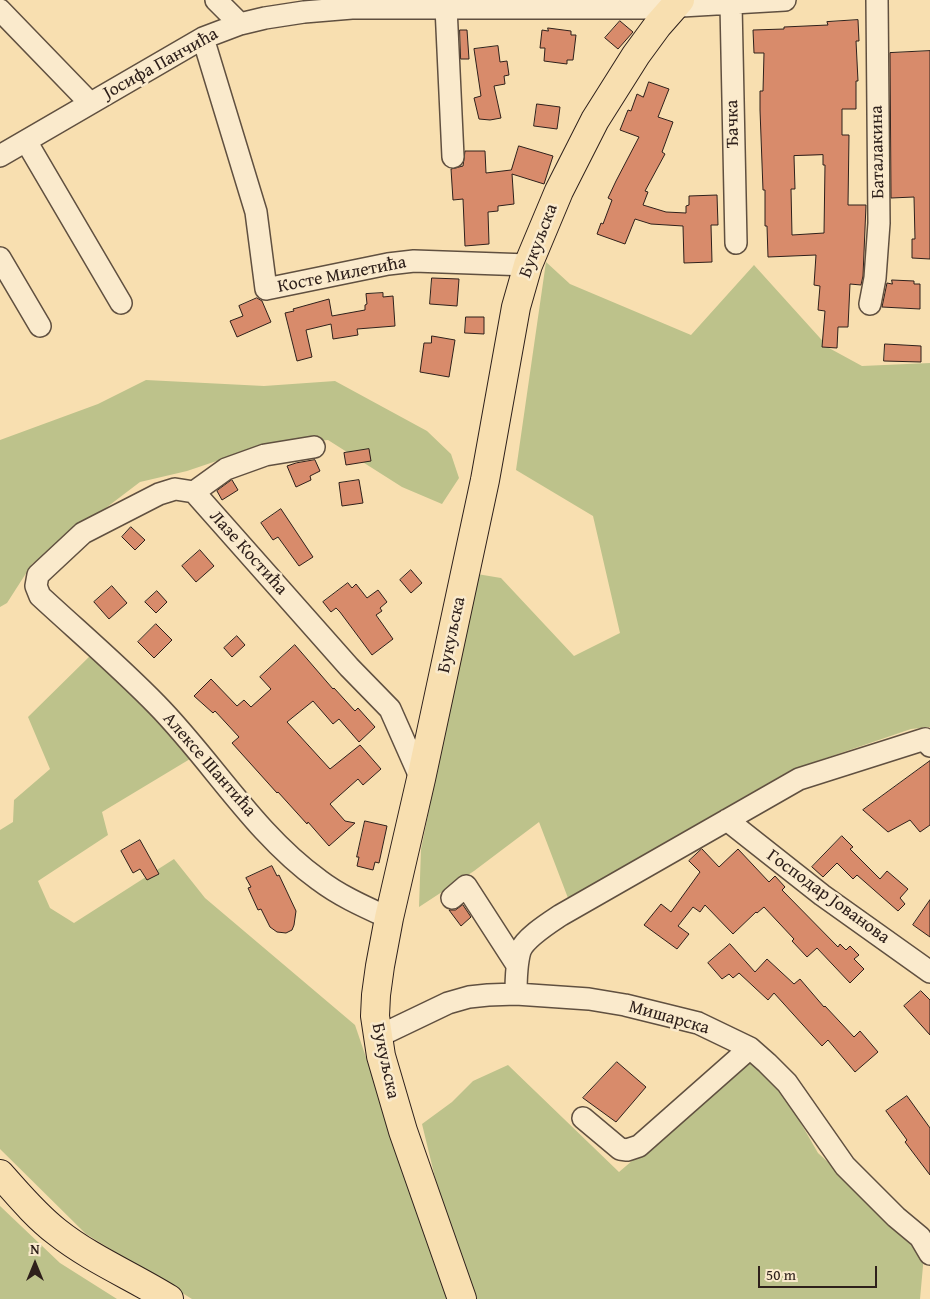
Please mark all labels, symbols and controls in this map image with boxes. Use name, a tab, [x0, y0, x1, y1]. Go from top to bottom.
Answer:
street label: Јосифа Панчића	[100, 24, 222, 104]
street label: Ђачка	[722, 100, 744, 148]
street label: Баталакина	[866, 105, 890, 199]
street label: Букуљска	[515, 201, 563, 281]
street label: Косте Милетића	[276, 252, 408, 298]
street label: Лазе Костића	[204, 506, 292, 600]
street label: Букуљска	[433, 595, 471, 675]
street label: Алексе Шантића	[158, 708, 260, 822]
street label: Господар Јованова	[762, 845, 894, 949]
street label: Мишарска	[626, 996, 712, 1040]
street label: Букуљска	[366, 1021, 404, 1101]
north arrow	[10, 1239, 60, 1289]
text: N	[30, 1239, 40, 1259]
scale bar	[760, 1256, 879, 1288]
text: 50 m	[766, 1264, 796, 1285]

